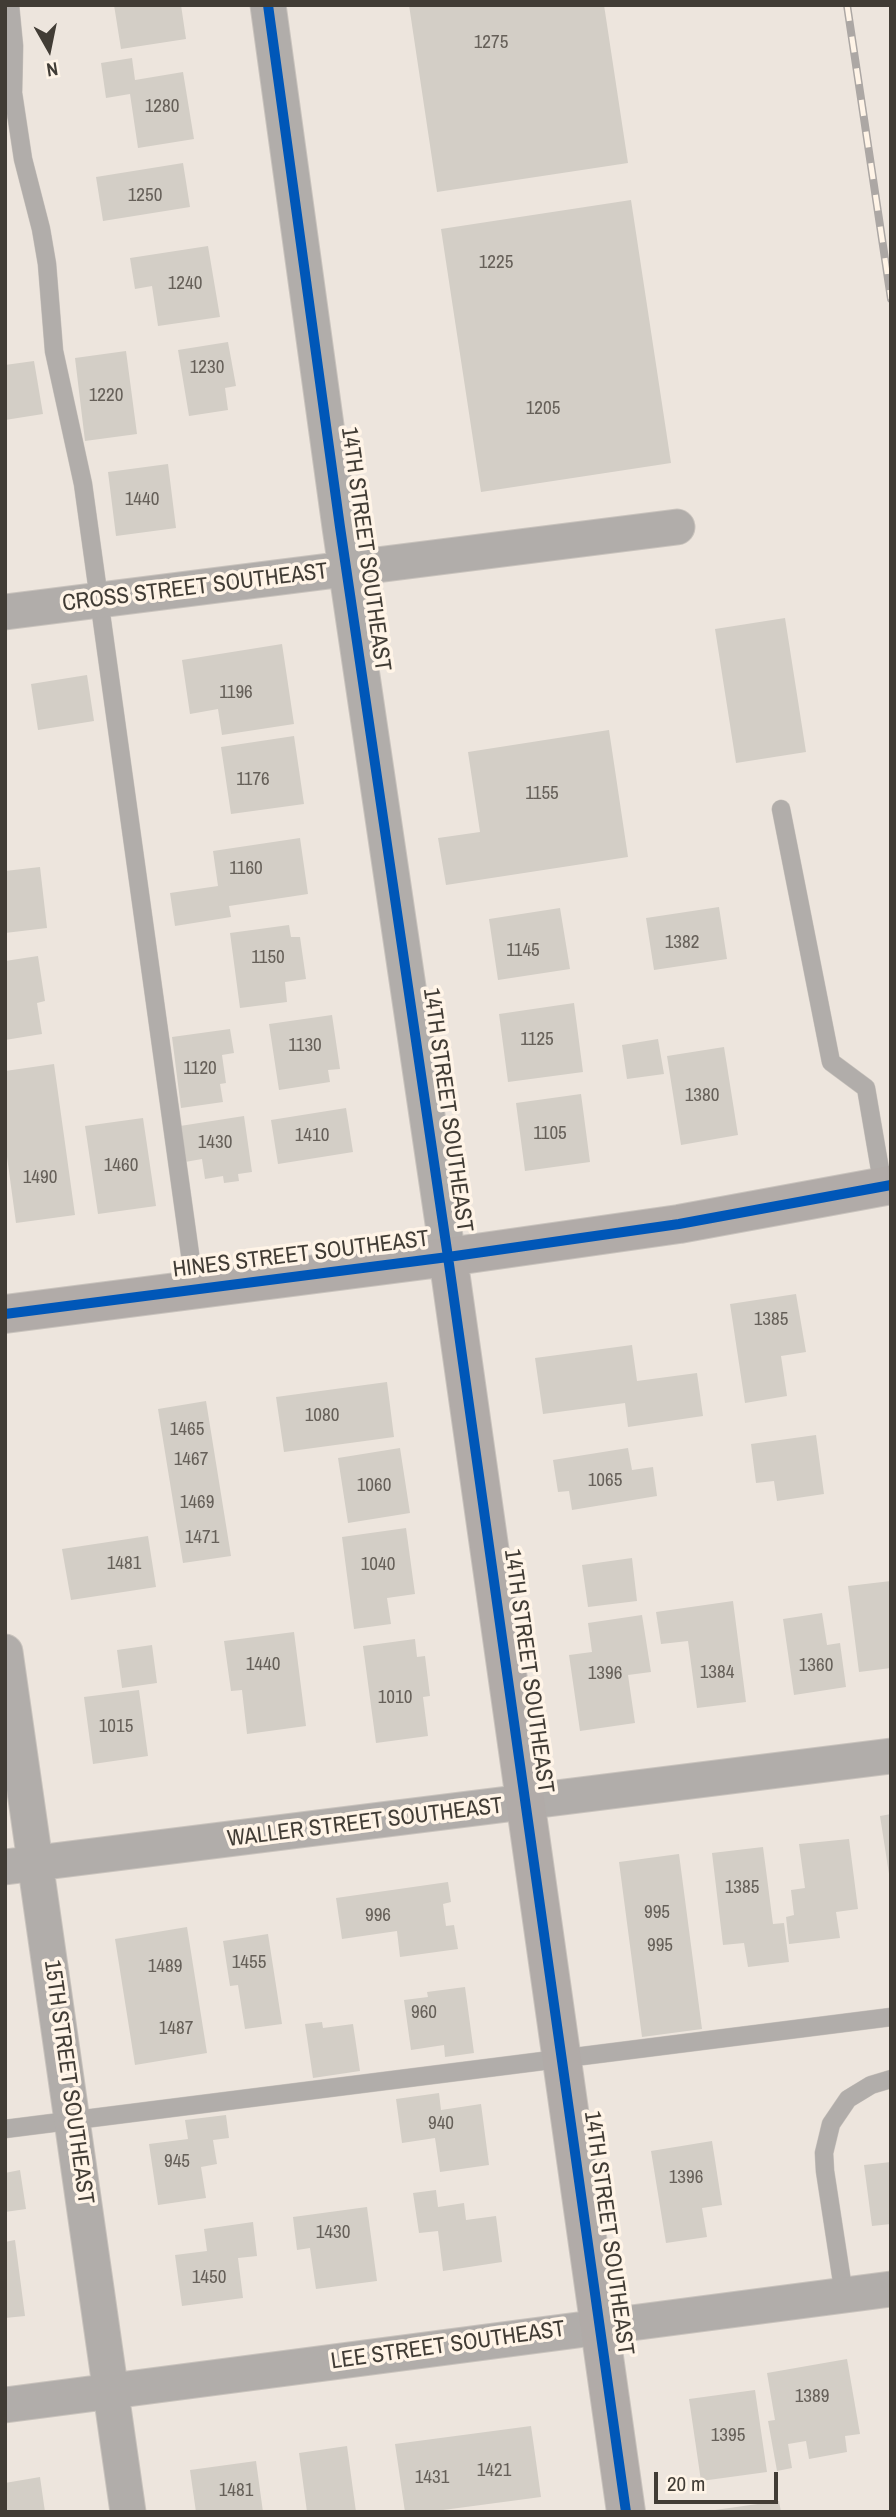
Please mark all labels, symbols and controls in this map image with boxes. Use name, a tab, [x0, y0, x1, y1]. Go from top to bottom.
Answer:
north arrow	[14, 14, 84, 84]
house number: 1275	[474, 32, 508, 54]
text: N	[45, 56, 60, 83]
house number: 1280	[145, 96, 179, 118]
house number: 1250	[128, 185, 162, 207]
house number: 1225	[479, 252, 513, 274]
house number: 1240	[168, 273, 202, 295]
house number: 1230	[190, 357, 224, 379]
house number: 1220	[89, 385, 123, 407]
house number: 1205	[526, 398, 560, 420]
street label: 14TH STREET SOUTHEAST	[334, 425, 396, 673]
house number: 1440	[125, 489, 159, 511]
street label: CROSS STREET SOUTHEAST	[61, 558, 329, 618]
house number: 1196	[219, 682, 253, 704]
house number: 1176	[236, 769, 270, 791]
house number: 1155	[525, 783, 559, 805]
house number: 1160	[229, 858, 263, 880]
house number: 1382	[665, 932, 699, 954]
house number: 1145	[506, 940, 540, 962]
house number: 1150	[251, 947, 285, 969]
street label: 14TH STREET SOUTHEAST	[416, 986, 478, 1234]
house number: 1125	[520, 1029, 554, 1051]
house number: 1130	[288, 1035, 322, 1057]
house number: 1120	[183, 1058, 217, 1080]
house number: 1380	[685, 1085, 719, 1107]
house number: 1105	[533, 1123, 567, 1145]
house number: 1410	[295, 1125, 329, 1147]
house number: 1430	[198, 1132, 232, 1154]
house number: 1460	[104, 1155, 138, 1177]
house number: 1490	[23, 1167, 57, 1189]
street label: HINES STREET SOUTHEAST	[171, 1226, 431, 1284]
house number: 1385	[754, 1309, 788, 1331]
house number: 1080	[305, 1405, 339, 1427]
house number: 1465	[170, 1419, 204, 1441]
house number: 1467	[174, 1449, 208, 1471]
house number: 1065	[588, 1470, 622, 1492]
house number: 1060	[357, 1475, 391, 1497]
house number: 1469	[180, 1492, 214, 1514]
house number: 1471	[185, 1527, 219, 1549]
street label: 14TH STREET SOUTHEAST	[497, 1547, 559, 1795]
house number: 1481	[107, 1553, 141, 1575]
house number: 1040	[361, 1554, 395, 1576]
house number: 1440	[246, 1654, 280, 1676]
house number: 1360	[799, 1655, 833, 1677]
house number: 1384	[700, 1662, 734, 1684]
house number: 1396	[588, 1663, 622, 1685]
house number: 1010	[378, 1687, 412, 1709]
house number: 1015	[99, 1716, 133, 1738]
street label: WALLER STREET SOUTHEAST	[226, 1792, 504, 1854]
house number: 1385	[725, 1877, 759, 1899]
house number: 995	[644, 1902, 670, 1924]
house number: 996	[365, 1905, 391, 1927]
house number: 995	[647, 1935, 673, 1957]
house number: 1455	[232, 1952, 266, 1974]
house number: 1489	[148, 1956, 182, 1978]
street label: 15TH STREET SOUTHEAST	[37, 1958, 99, 2206]
house number: 960	[411, 2002, 437, 2024]
house number: 1487	[159, 2018, 193, 2040]
street label: 14TH STREET SOUTHEAST	[577, 2109, 639, 2357]
house number: 940	[428, 2113, 454, 2135]
house number: 945	[164, 2151, 190, 2173]
house number: 1396	[669, 2167, 703, 2189]
house number: 1430	[316, 2222, 350, 2244]
house number: 1450	[192, 2267, 226, 2289]
street label: LEE STREET SOUTHEAST	[329, 2316, 567, 2376]
house number: 1389	[795, 2386, 829, 2408]
house number: 1395	[711, 2425, 745, 2447]
scale bar	[658, 2458, 782, 2502]
house number: 1421	[477, 2460, 511, 2482]
house number: 1431	[415, 2467, 449, 2489]
text: 20 m	[667, 2469, 705, 2498]
house number: 1481	[219, 2480, 253, 2502]

